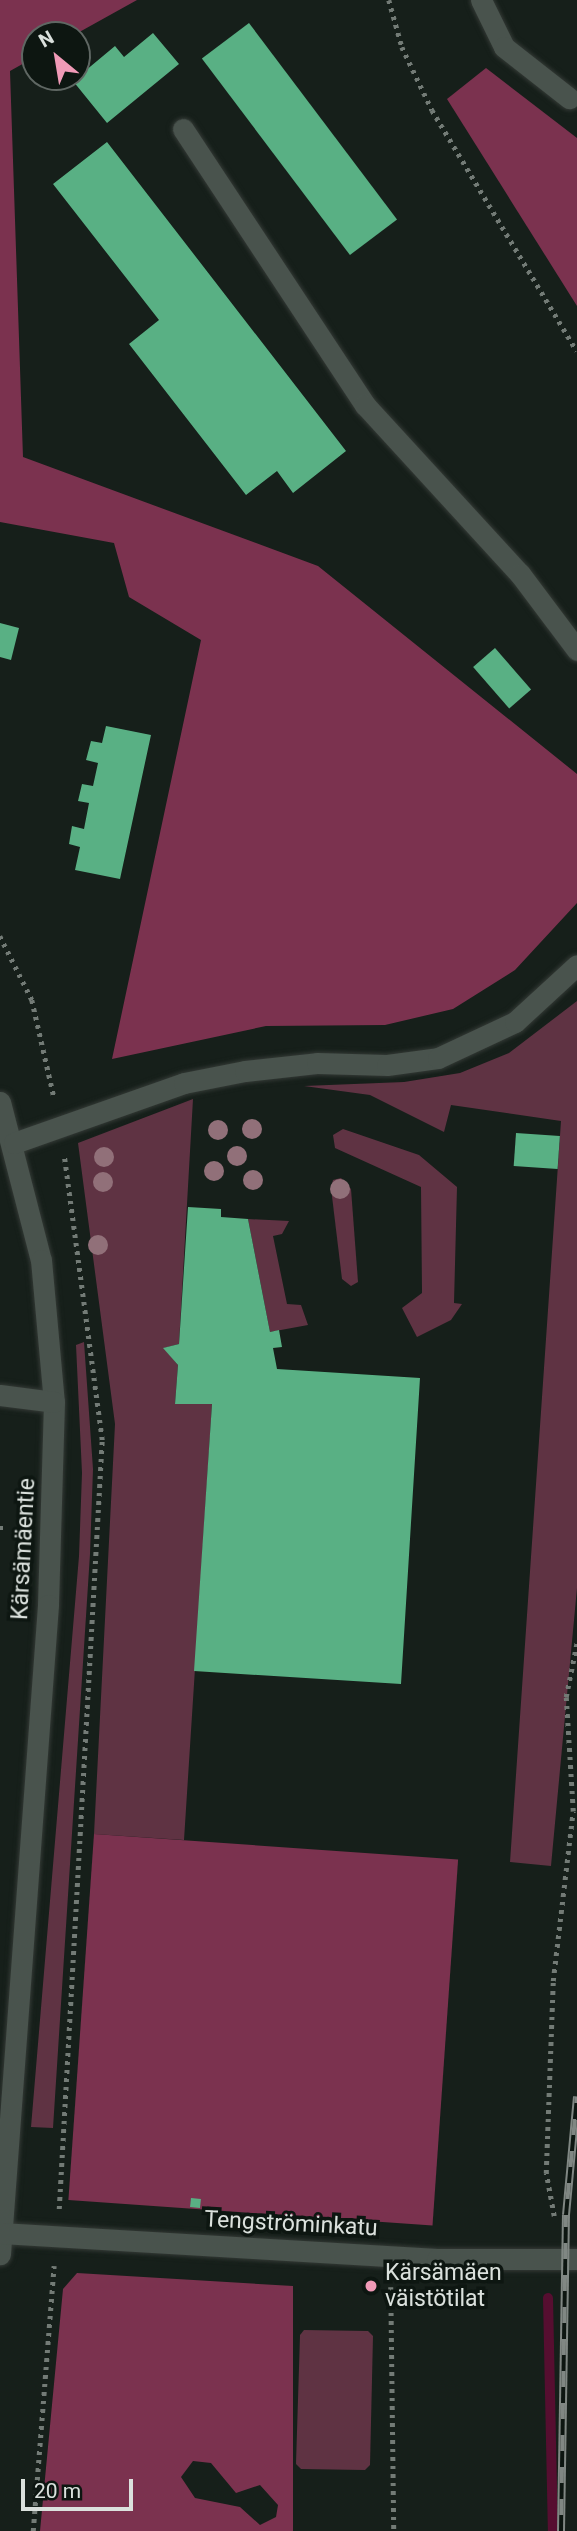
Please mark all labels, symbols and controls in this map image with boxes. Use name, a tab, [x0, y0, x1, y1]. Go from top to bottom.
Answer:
north arrow	[21, 21, 91, 91]
text: N	[35, 26, 58, 52]
street label: Kärsämäentie	[7, 1477, 41, 1621]
street label: Tengströminkatu	[204, 2206, 378, 2242]
place label: Kärsämäen väistötilat	[385, 2259, 502, 2313]
marker: Kärsämäen väistötilat	[363, 2278, 379, 2294]
scale bar	[24, 2464, 136, 2508]
text: 20 m	[34, 2479, 81, 2503]

